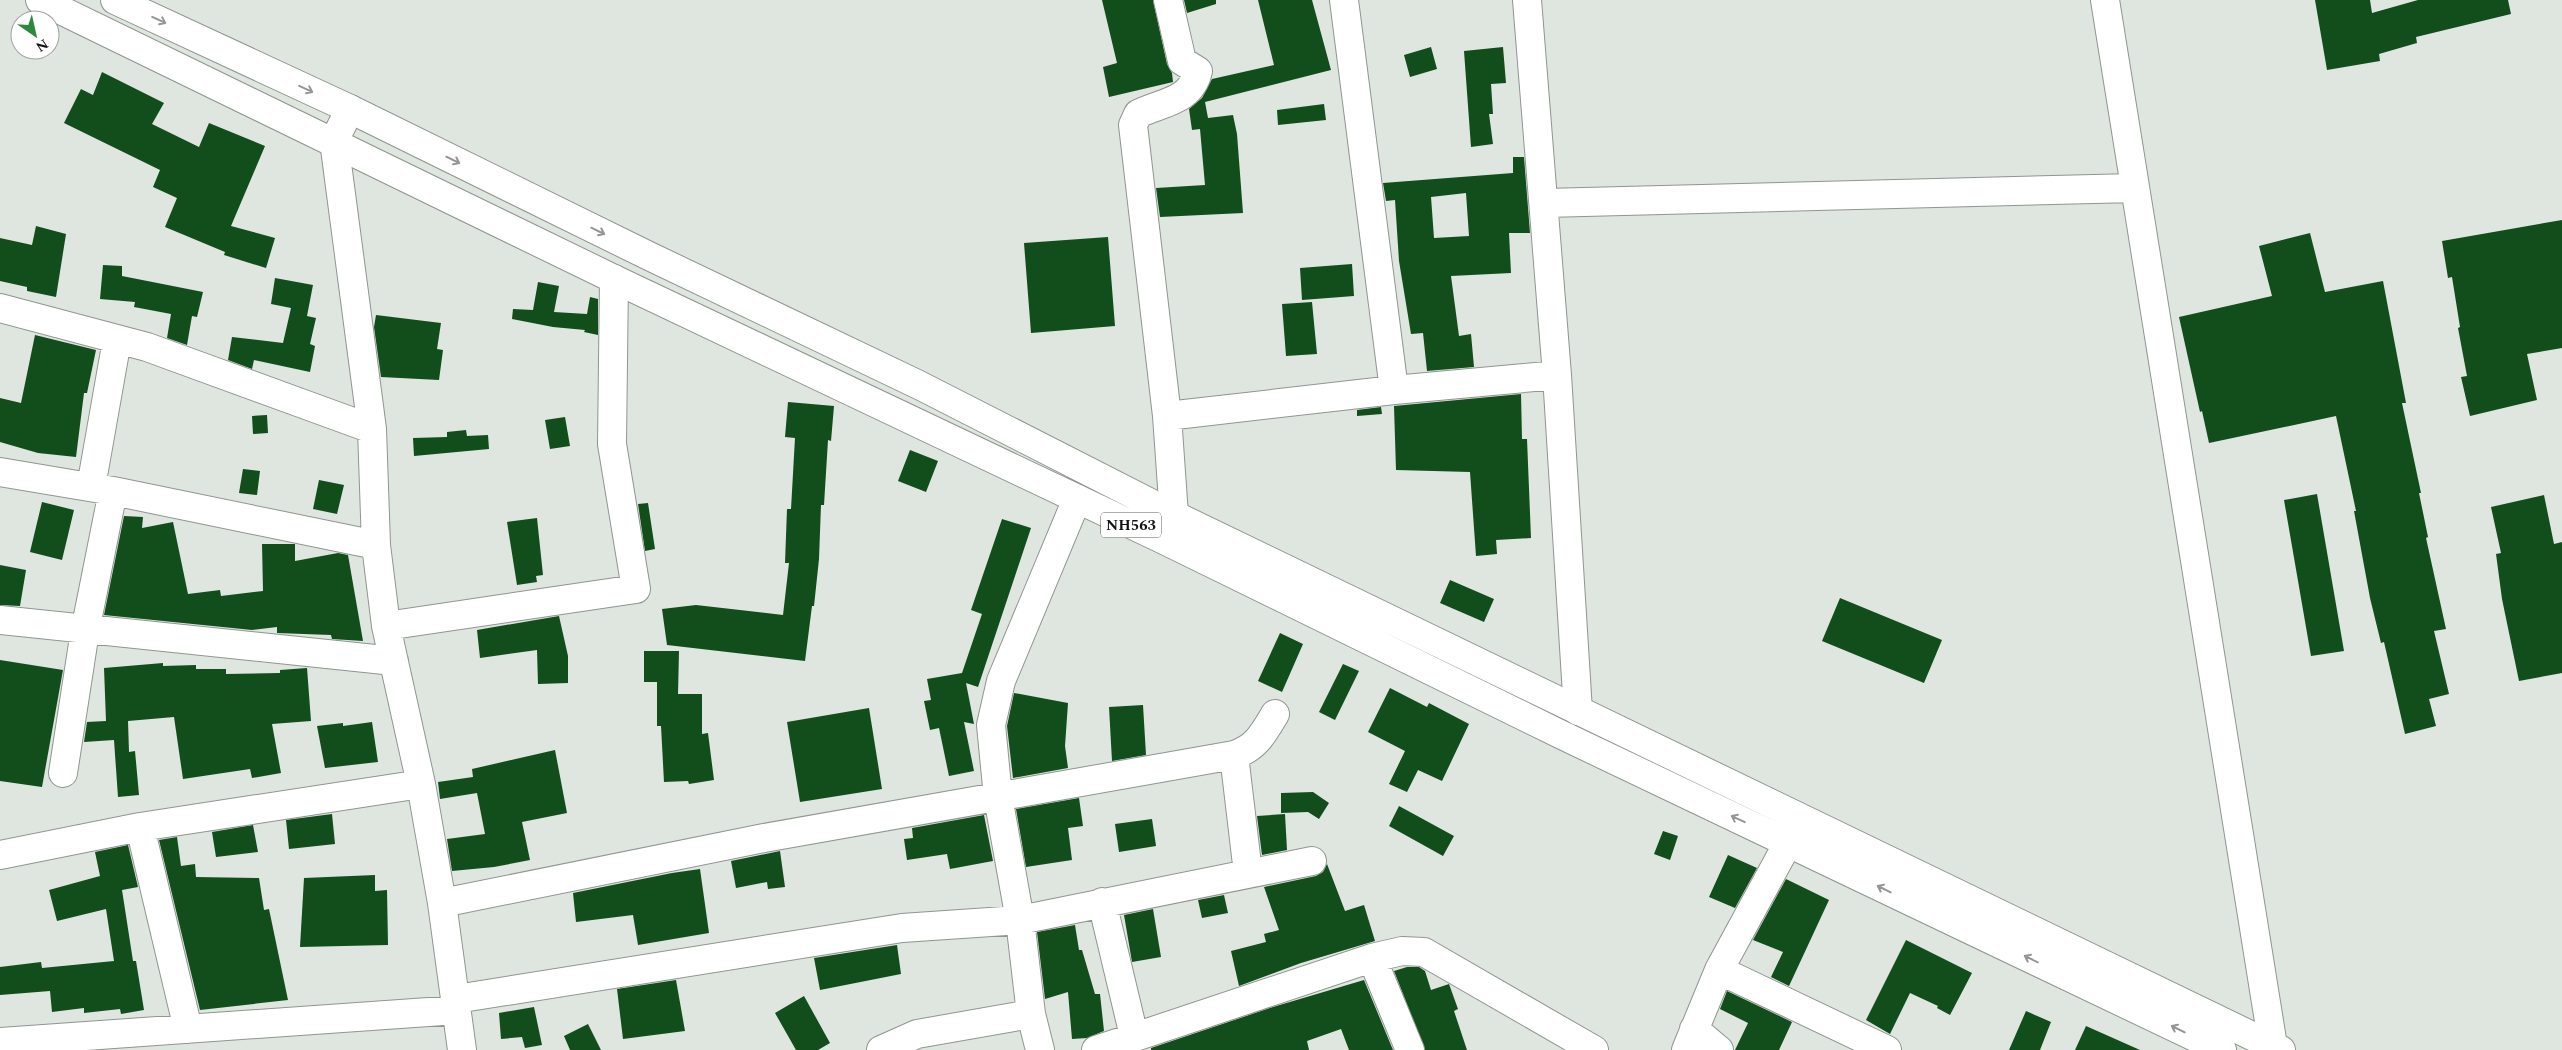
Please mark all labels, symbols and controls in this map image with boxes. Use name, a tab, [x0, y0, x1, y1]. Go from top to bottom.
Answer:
north arrow	[10, 10, 60, 60]
one-way arrow	[151, 16, 166, 26]
text: N	[31, 33, 53, 57]
one-way arrow	[299, 84, 314, 94]
one-way arrow	[445, 155, 460, 165]
one-way arrow	[591, 227, 606, 237]
road number: NH563	[1101, 512, 1161, 538]
one-way arrow	[1731, 814, 1746, 823]
one-way arrow	[1877, 884, 1892, 894]
one-way arrow	[2024, 954, 2039, 963]
one-way arrow	[2171, 1024, 2186, 1033]

